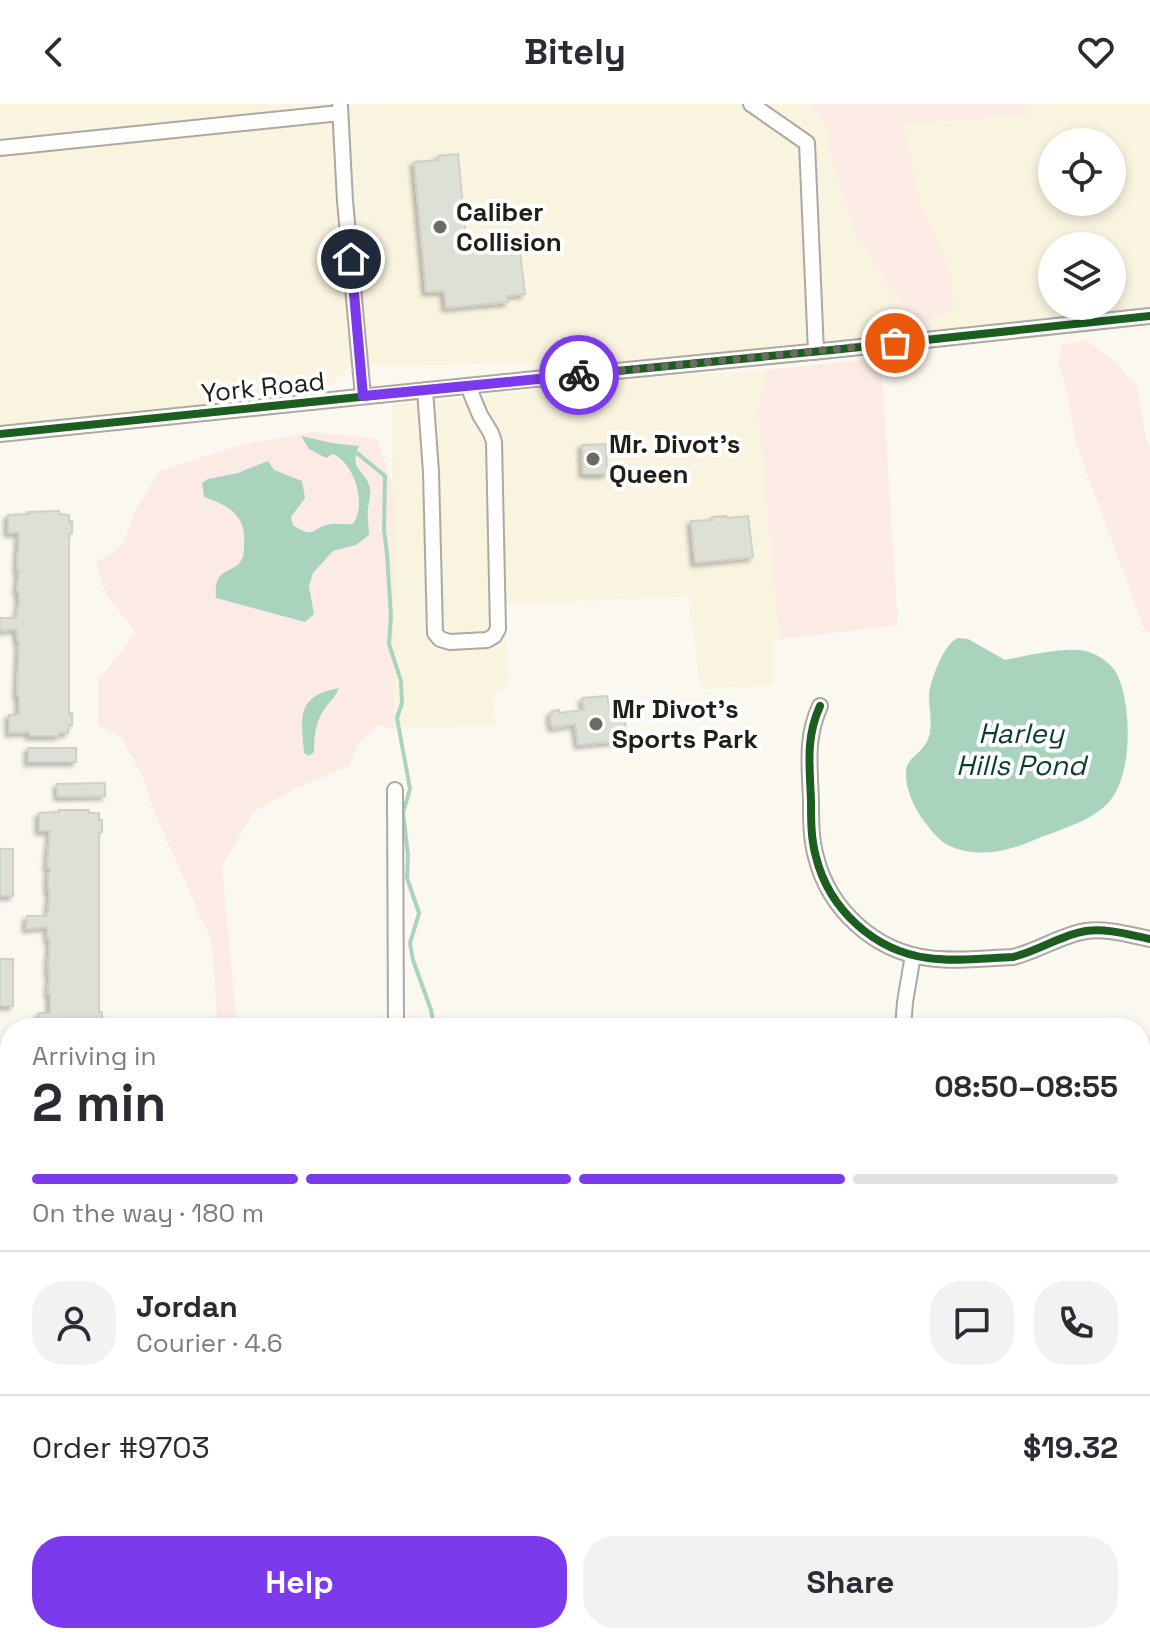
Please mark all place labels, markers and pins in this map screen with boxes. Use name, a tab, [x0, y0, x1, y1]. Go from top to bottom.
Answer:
place label: Caliber Collision	[456, 195, 562, 259]
marker: Caliber Collision	[431, 218, 449, 236]
pin	[317, 225, 385, 293]
pin	[861, 309, 929, 377]
place label: Mr. Divot's Queen	[609, 427, 740, 491]
marker: Mr. Divot's Queen	[584, 450, 602, 468]
place label: Mr Divot's Sports Park	[612, 692, 758, 756]
marker: Mr Divot's Sports Park	[587, 715, 605, 733]

